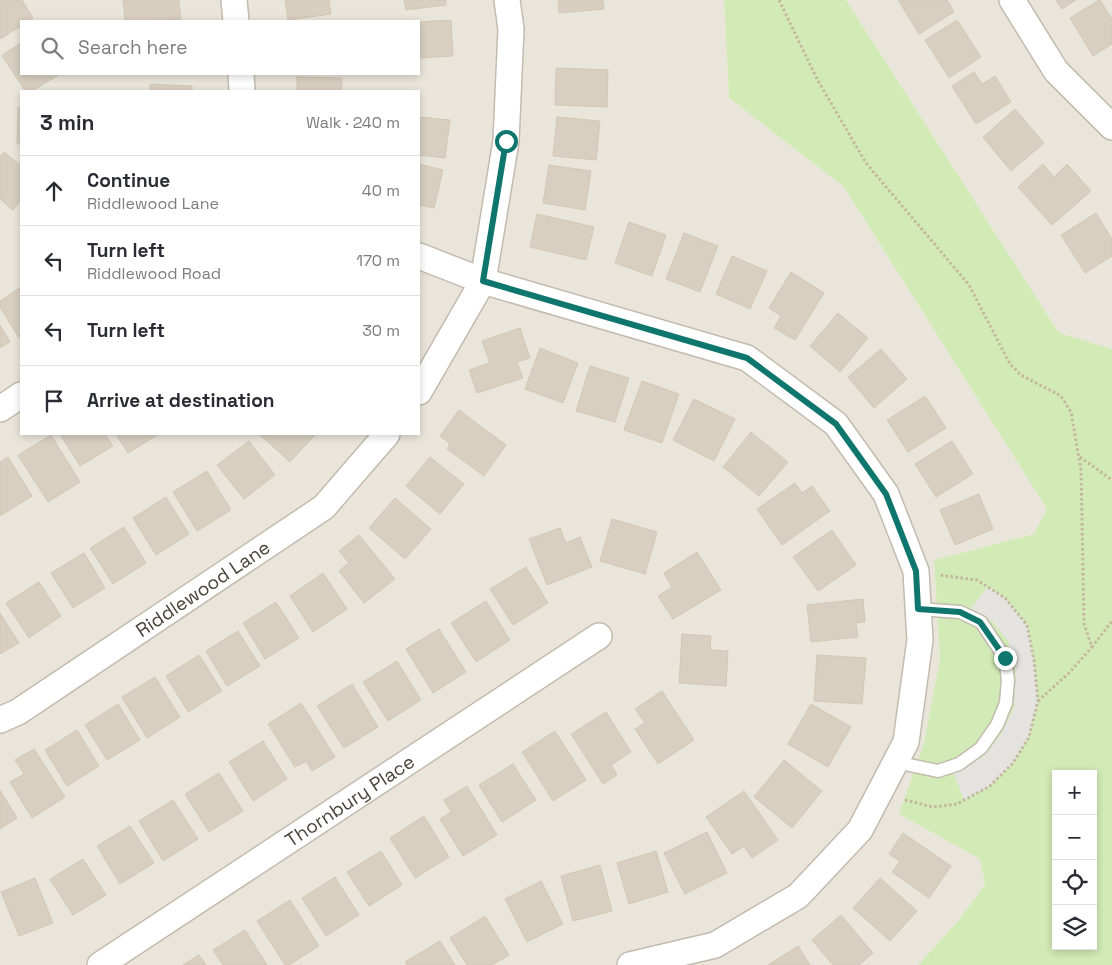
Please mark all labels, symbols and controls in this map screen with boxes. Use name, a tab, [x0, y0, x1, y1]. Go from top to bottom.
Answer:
search box	[20, 20, 420, 75]
icon: search	[38, 34, 66, 62]
text: Search here	[78, 35, 188, 60]
text: 3 min	[40, 109, 95, 136]
text: Walk · 240 m	[306, 112, 400, 133]
route start	[495, 130, 518, 153]
text: Continue	[87, 168, 170, 193]
icon: ahead	[40, 177, 68, 205]
text: 40 m	[362, 180, 400, 201]
text: Riddlewood Lane	[87, 193, 219, 214]
text: Turn left	[87, 238, 165, 263]
icon: left	[40, 247, 68, 275]
text: 170 m	[356, 250, 400, 271]
text: Riddlewood Road	[87, 263, 221, 284]
icon: left	[40, 317, 68, 345]
text: Turn left	[87, 318, 165, 343]
text: 30 m	[362, 320, 400, 341]
icon: arrive	[40, 387, 68, 415]
text: Arrive at destination	[87, 388, 275, 413]
street label: Riddlewood Lane	[131, 534, 275, 642]
route end	[994, 647, 1017, 670]
street label: Thornbury Place	[280, 749, 419, 852]
map controls	[1052, 770, 1097, 950]
button: +	[1052, 770, 1097, 815]
button: −	[1052, 815, 1097, 860]
button: locate	[1052, 860, 1097, 905]
button: layers	[1052, 905, 1097, 950]

